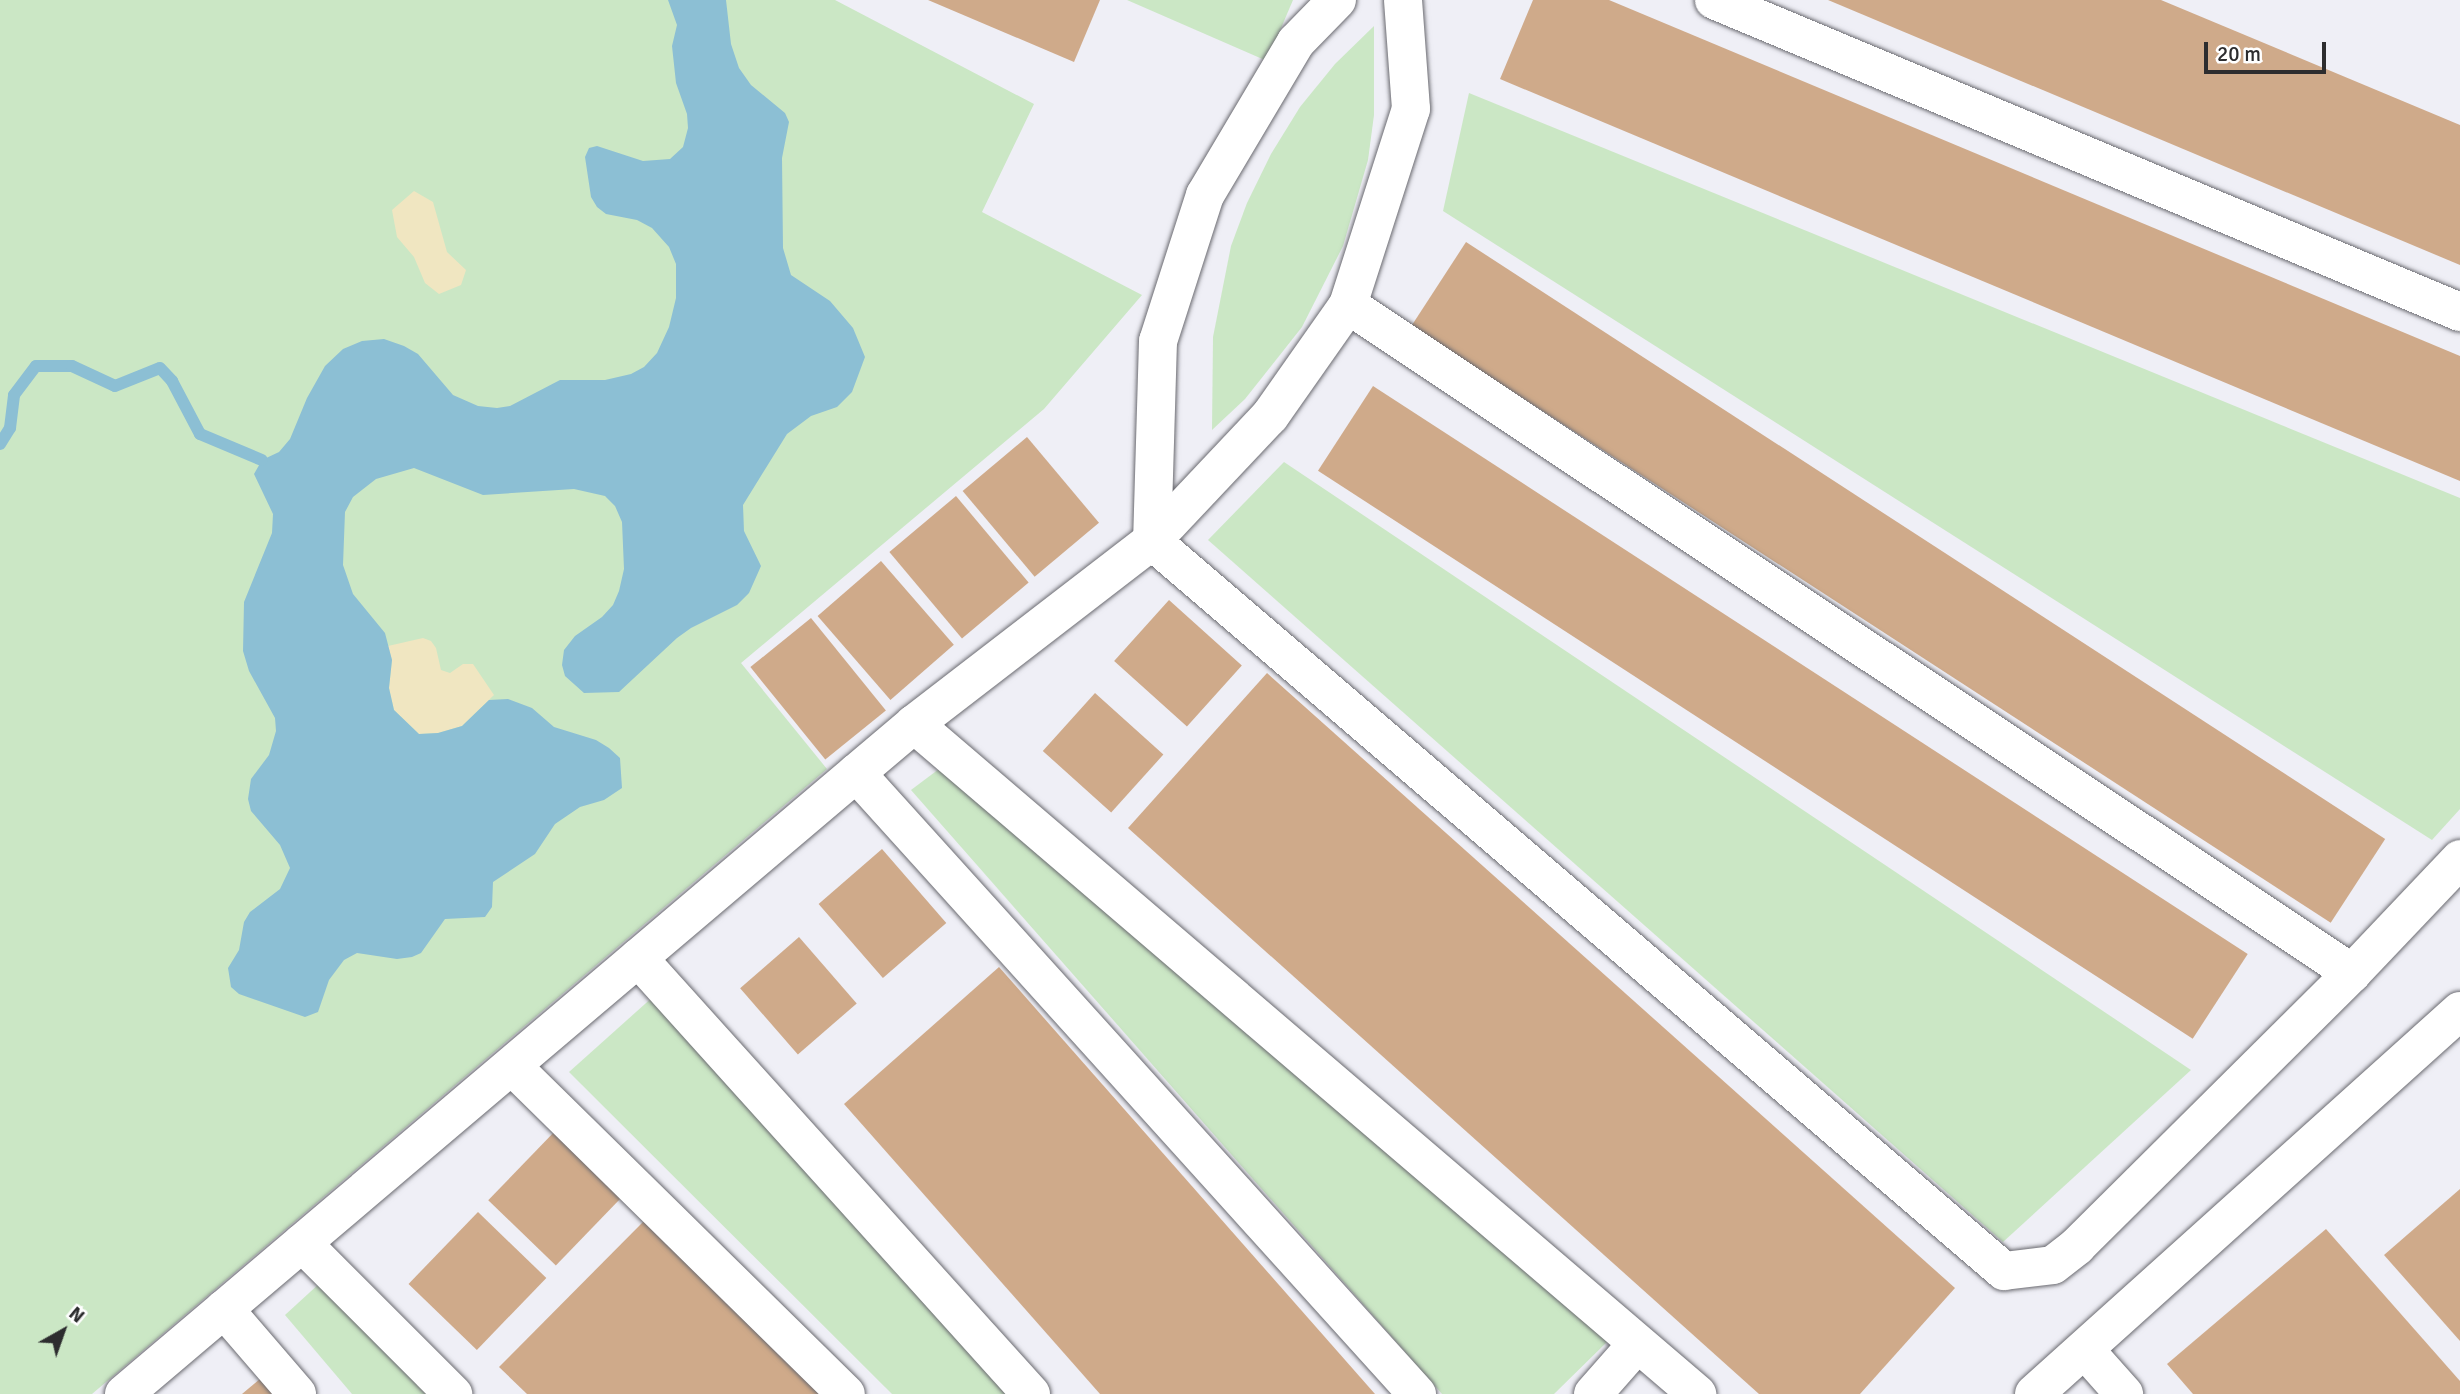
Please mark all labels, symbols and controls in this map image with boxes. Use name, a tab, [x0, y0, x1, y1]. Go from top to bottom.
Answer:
scale bar	[2208, 28, 2330, 72]
text: 20 m	[2217, 41, 2261, 67]
north arrow	[28, 1296, 98, 1366]
text: N	[64, 1301, 89, 1328]

